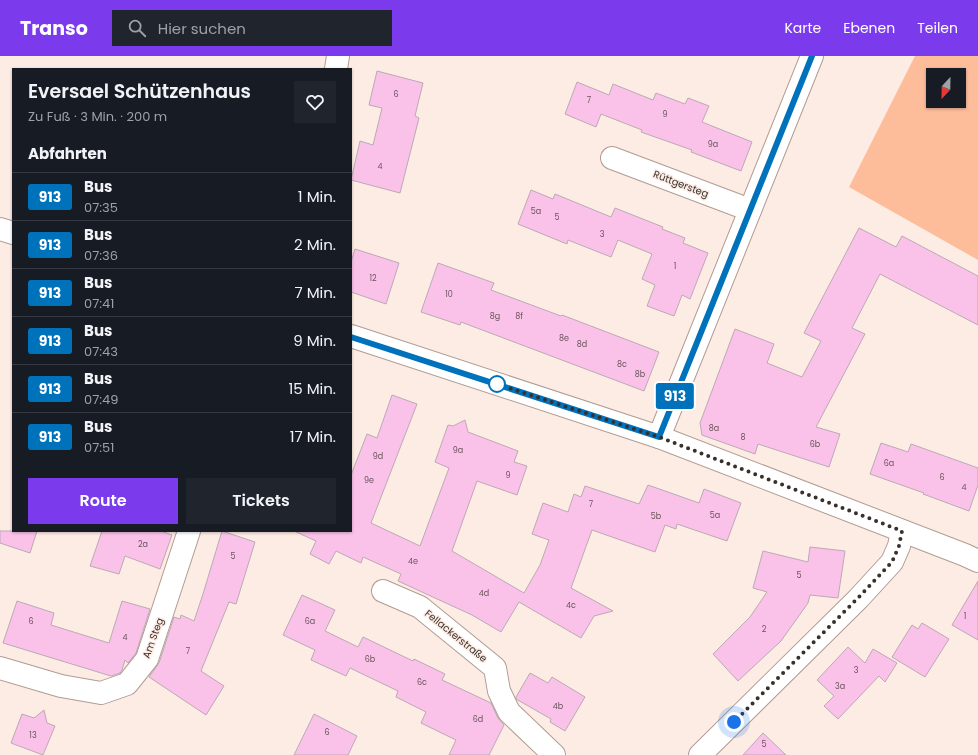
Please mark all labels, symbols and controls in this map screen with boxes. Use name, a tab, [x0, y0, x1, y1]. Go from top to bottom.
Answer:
search box	[112, 10, 392, 46]
text: Transo	[20, 15, 88, 42]
icon: search	[126, 17, 148, 39]
text: Hier suchen	[158, 18, 246, 39]
text: Karte	[784, 18, 821, 38]
text: Ebenen	[843, 18, 895, 38]
text: Teilen	[917, 18, 958, 38]
north arrow	[926, 68, 966, 108]
map controls	[926, 68, 966, 108]
text: Eversael Schützenhaus	[28, 78, 251, 105]
button: heart	[294, 81, 336, 123]
house number: 6	[393, 89, 399, 100]
house number: 7	[587, 95, 592, 106]
text: Zu Fuß · 3 Min. · 200 m	[28, 107, 167, 126]
house number: 9	[662, 109, 668, 120]
house number: 9a	[708, 139, 718, 150]
text: Abfahrten	[28, 143, 107, 164]
house number: 4	[377, 161, 383, 172]
street label: Rüttgersteg	[651, 167, 711, 201]
text: Bus	[84, 176, 112, 197]
text: 1 Min.	[298, 186, 336, 207]
text: 913	[39, 187, 61, 207]
text: 07:35	[84, 198, 118, 217]
house number: 5a	[531, 206, 541, 217]
house number: 5	[554, 212, 560, 223]
text: Bus	[84, 224, 112, 245]
house number: 3	[600, 229, 605, 240]
text: 2 Min.	[294, 234, 336, 255]
text: 913	[39, 235, 61, 255]
text: 07:36	[84, 246, 118, 265]
house number: 1	[674, 261, 676, 272]
text: Bus	[84, 272, 112, 293]
house number: 12	[369, 273, 377, 284]
text: 7 Min.	[294, 282, 336, 303]
text: 913	[39, 283, 61, 303]
house number: 10	[445, 289, 453, 300]
text: 07:41	[84, 294, 114, 313]
house number: 8g	[490, 311, 500, 322]
house number: 8f	[515, 311, 523, 322]
text: Bus	[84, 320, 112, 341]
text: 9 Min.	[293, 330, 336, 351]
text: 913	[39, 331, 61, 351]
house number: 8e	[559, 333, 569, 344]
house number: 8d	[577, 339, 587, 350]
text: 07:43	[84, 342, 118, 361]
house number: 8c	[617, 359, 627, 370]
text: Bus	[84, 368, 112, 389]
house number: 8b	[635, 369, 646, 380]
unlabelled marker	[488, 375, 506, 393]
text: 15 Min.	[288, 378, 336, 399]
text: 913	[39, 379, 61, 399]
line badge: 913	[652, 383, 698, 409]
text: 913	[664, 386, 686, 406]
text: 07:49	[84, 390, 118, 409]
text: Bus	[84, 416, 112, 437]
house number: 8a	[709, 423, 719, 434]
text: 17 Min.	[290, 426, 336, 447]
text: 913	[39, 427, 61, 447]
house number: 8	[740, 432, 746, 443]
text: 07:51	[84, 438, 114, 457]
house number: 6b	[810, 439, 821, 450]
house number: 9a	[453, 445, 463, 456]
house number: 9d	[373, 451, 383, 462]
house number: 6a	[884, 458, 894, 469]
house number: 9	[505, 470, 511, 481]
house number: 6	[939, 472, 945, 483]
house number: 9e	[364, 475, 374, 486]
button: Route	[28, 478, 178, 524]
button: Tickets	[186, 478, 336, 524]
house number: 4	[961, 482, 967, 493]
house number: 7	[589, 499, 594, 510]
house number: 5a	[710, 510, 720, 521]
house number: 5b	[651, 511, 662, 522]
house number: 2a	[138, 539, 148, 550]
house number: 5	[230, 551, 236, 562]
house number: 4e	[408, 556, 418, 567]
house number: 5	[796, 570, 802, 581]
house number: 4d	[479, 588, 489, 599]
house number: 4c	[566, 600, 576, 611]
street label: Fellackerstraße	[422, 606, 490, 666]
house number: 1	[964, 611, 966, 622]
house number: 6	[28, 616, 34, 627]
street label: Am Steg	[139, 616, 167, 660]
house number: 6a	[305, 616, 315, 627]
house number: 2	[762, 624, 767, 635]
house number: 4	[122, 632, 128, 643]
house number: 7	[186, 646, 191, 657]
house number: 6b	[365, 654, 376, 665]
house number: 3	[854, 665, 859, 676]
house number: 6c	[417, 677, 427, 688]
house number: 3a	[835, 681, 845, 692]
house number: 4b	[553, 701, 564, 712]
your location	[724, 712, 744, 732]
house number: 6d	[473, 714, 483, 725]
house number: 6	[324, 727, 330, 738]
house number: 13	[29, 730, 37, 741]
house number: 5	[761, 739, 767, 750]

